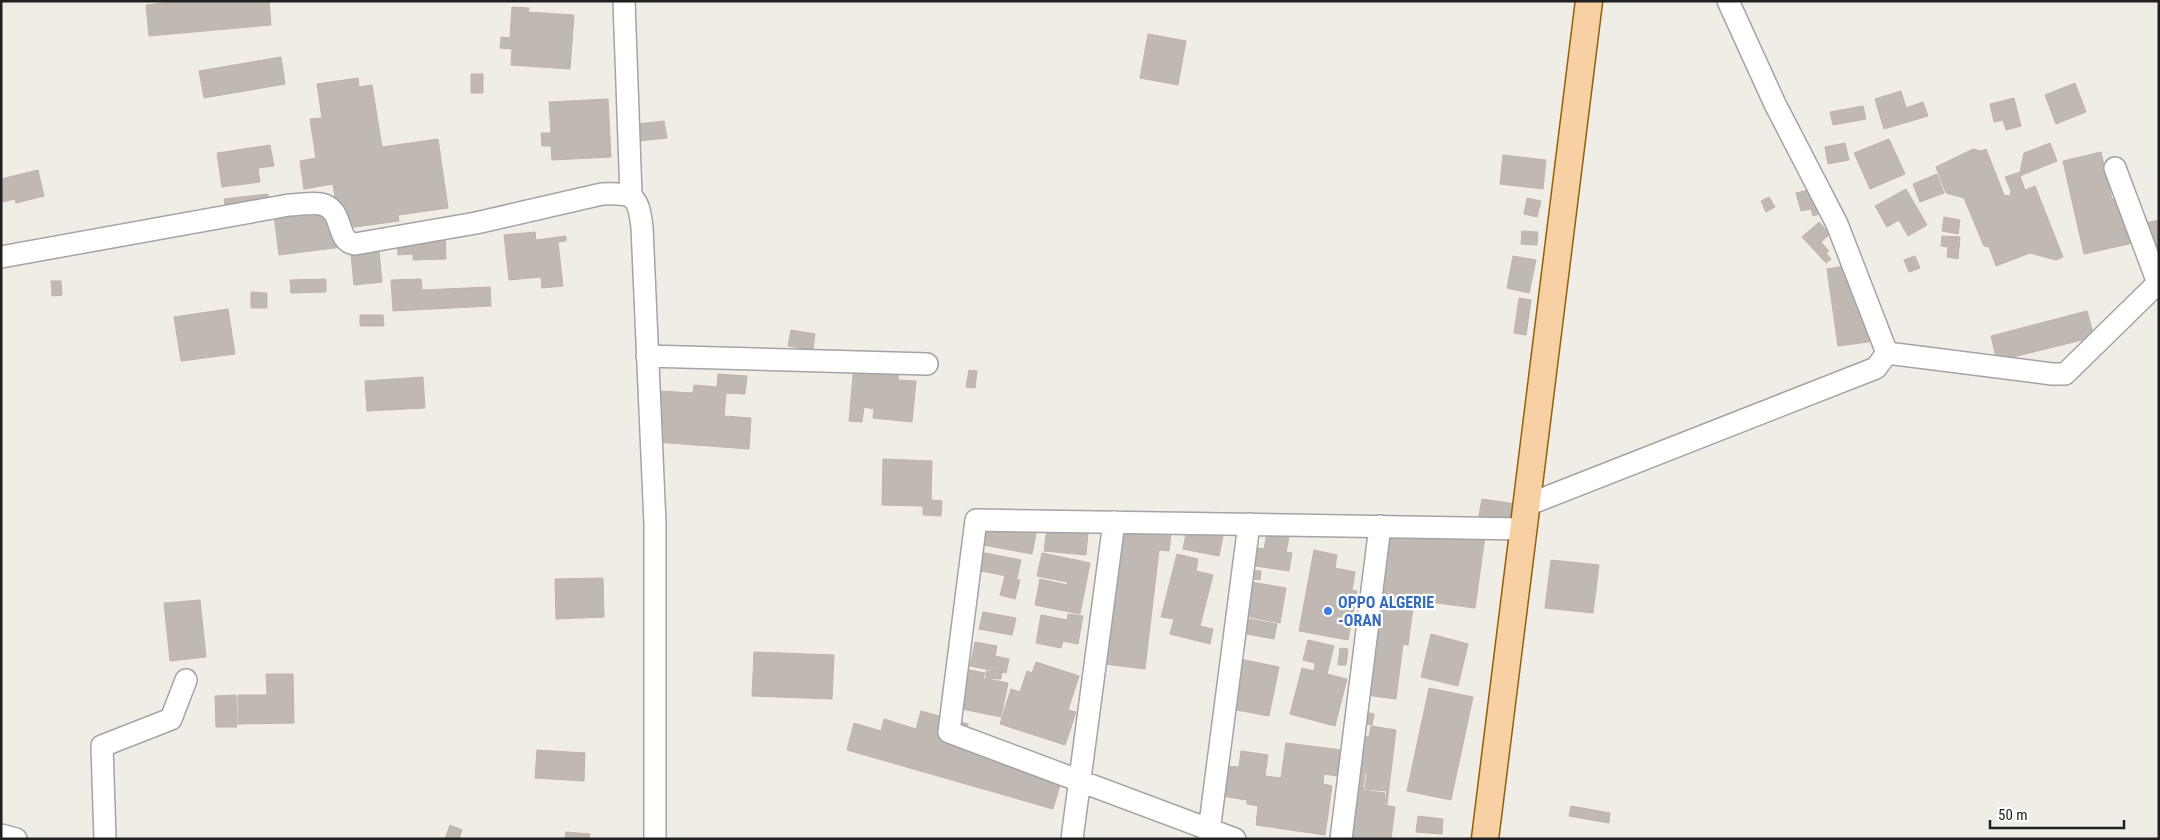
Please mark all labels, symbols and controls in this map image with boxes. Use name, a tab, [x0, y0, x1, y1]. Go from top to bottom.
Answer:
place label: OPPO ALGERIE -ORAN	[1338, 593, 1434, 630]
marker: OPPO ALGERIE -ORAN	[1322, 605, 1334, 617]
scale bar	[1990, 798, 2124, 830]
text: 50 m	[1998, 806, 2028, 824]

